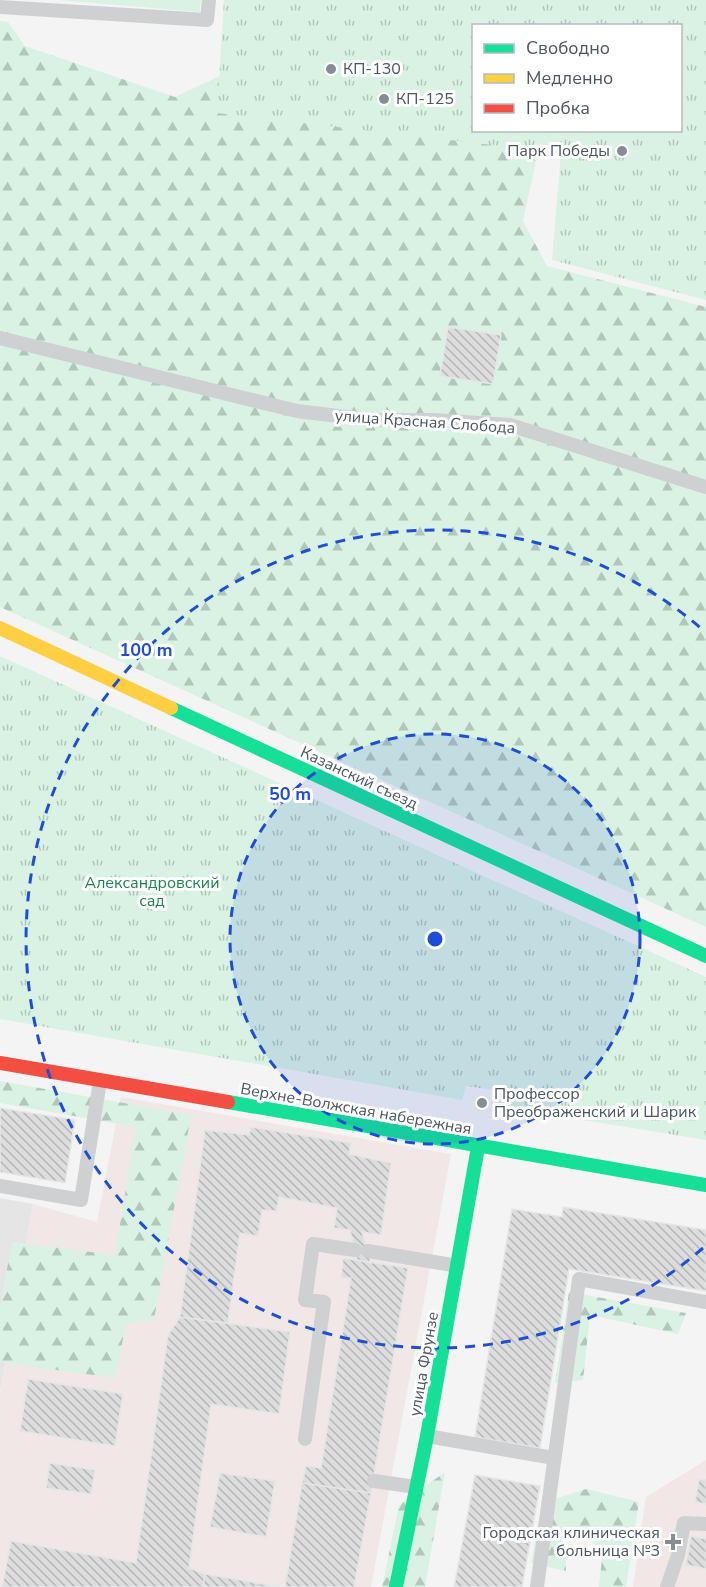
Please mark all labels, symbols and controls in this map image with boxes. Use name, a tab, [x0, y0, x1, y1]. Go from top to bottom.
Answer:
legend	[472, 24, 682, 132]
text: Свободно	[526, 36, 610, 60]
place label: КП-130	[343, 58, 401, 80]
marker: КП-130	[324, 62, 338, 76]
text: Медленно	[526, 66, 613, 90]
place label: КП-125	[396, 88, 454, 110]
marker: КП-125	[377, 92, 391, 106]
text: Пробка	[526, 96, 590, 120]
place label: Парк Победы	[507, 140, 610, 162]
marker: Парк Победы	[615, 144, 629, 158]
street label: улица Красная Слобода	[334, 405, 516, 439]
text: 100 m	[119, 638, 173, 662]
street label: Казанский съезд	[297, 741, 422, 815]
text: 50 m	[269, 782, 311, 806]
park label: Александровский сад	[85, 872, 219, 912]
centre of rings	[425, 929, 445, 949]
street label: Верхне-Волжская набережная	[239, 1078, 473, 1140]
place label: Профессор Преображенский и Шарик	[494, 1083, 697, 1123]
marker: Профессор Преображенский и Шарик	[475, 1096, 489, 1110]
street label: улица Фрунзе	[404, 1310, 444, 1418]
place label: Городская клиническая больница №3	[482, 1522, 660, 1562]
marker: Городская клиническая больница №3	[664, 1533, 682, 1551]

